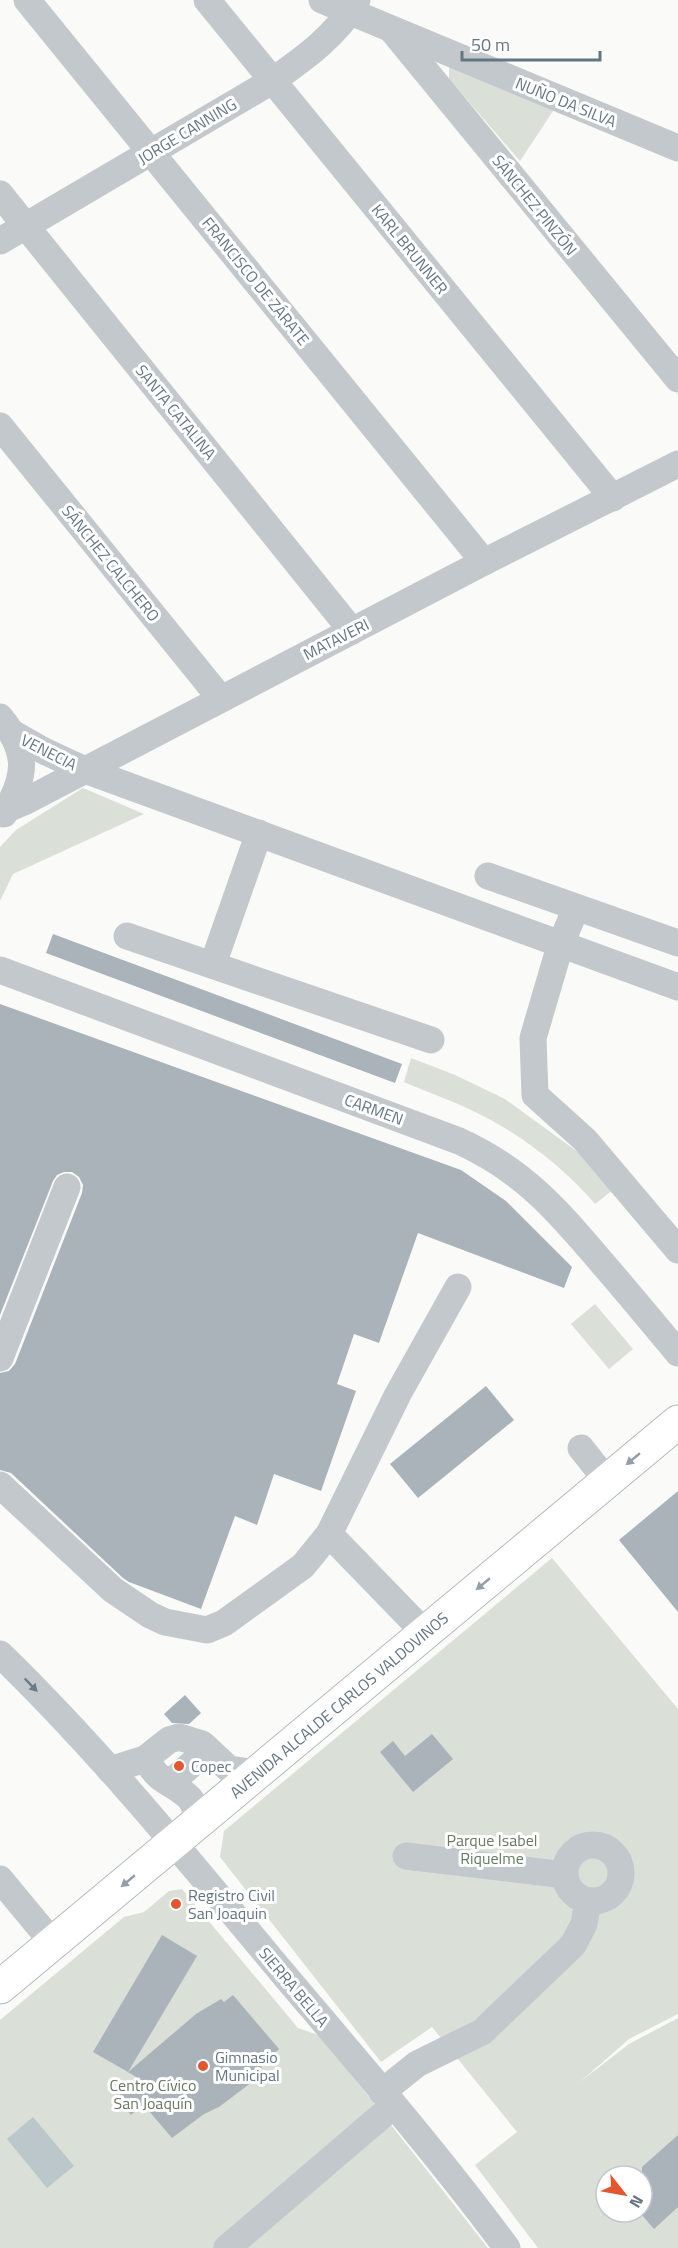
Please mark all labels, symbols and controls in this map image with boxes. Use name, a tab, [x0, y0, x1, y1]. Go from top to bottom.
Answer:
scale bar	[462, 24, 600, 62]
text: 50 m	[471, 31, 510, 58]
street label: NUÑO DA SILVA	[512, 71, 620, 133]
street label: JORGE CANNING	[133, 92, 241, 170]
street label: SÁNCHEZ PINZÓN	[487, 149, 583, 261]
street label: KARL BRUNNER	[366, 199, 454, 299]
street label: FRANCISCO DE ZÁRATE	[197, 212, 315, 350]
street label: SANTA CATALINA	[130, 359, 222, 465]
street label: SÁNCHEZ CALCHERO	[56, 500, 166, 626]
street label: MATAVERI	[299, 612, 373, 666]
street label: VENECIA	[17, 728, 82, 776]
street label: CARMEN	[341, 1087, 407, 1131]
one-way arrow	[626, 1452, 641, 1465]
one-way arrow	[476, 1577, 491, 1590]
street label: AVENIDA ALCALDE CARLOS VALDOVINOS	[224, 1606, 454, 1804]
one-way arrow	[23, 1678, 37, 1692]
place label: Copec	[191, 1754, 232, 1778]
marker: Copec	[172, 1759, 186, 1773]
park label: Parque Isabel Riquelme	[447, 1828, 537, 1870]
one-way arrow	[120, 1874, 136, 1887]
place label: Registro Civil San Joaquin	[188, 1883, 275, 1925]
marker: Registro Civil San Joaquin	[169, 1897, 183, 1911]
street label: SIERRA BELLA	[253, 1942, 335, 2032]
place label: Gimnasio Municipal	[215, 2045, 280, 2087]
marker: Gimnasio Municipal	[196, 2059, 210, 2073]
park label: Centro Cívico San Joaquín	[110, 2073, 196, 2115]
north arrow	[594, 2164, 654, 2224]
text: N	[624, 2191, 650, 2213]

